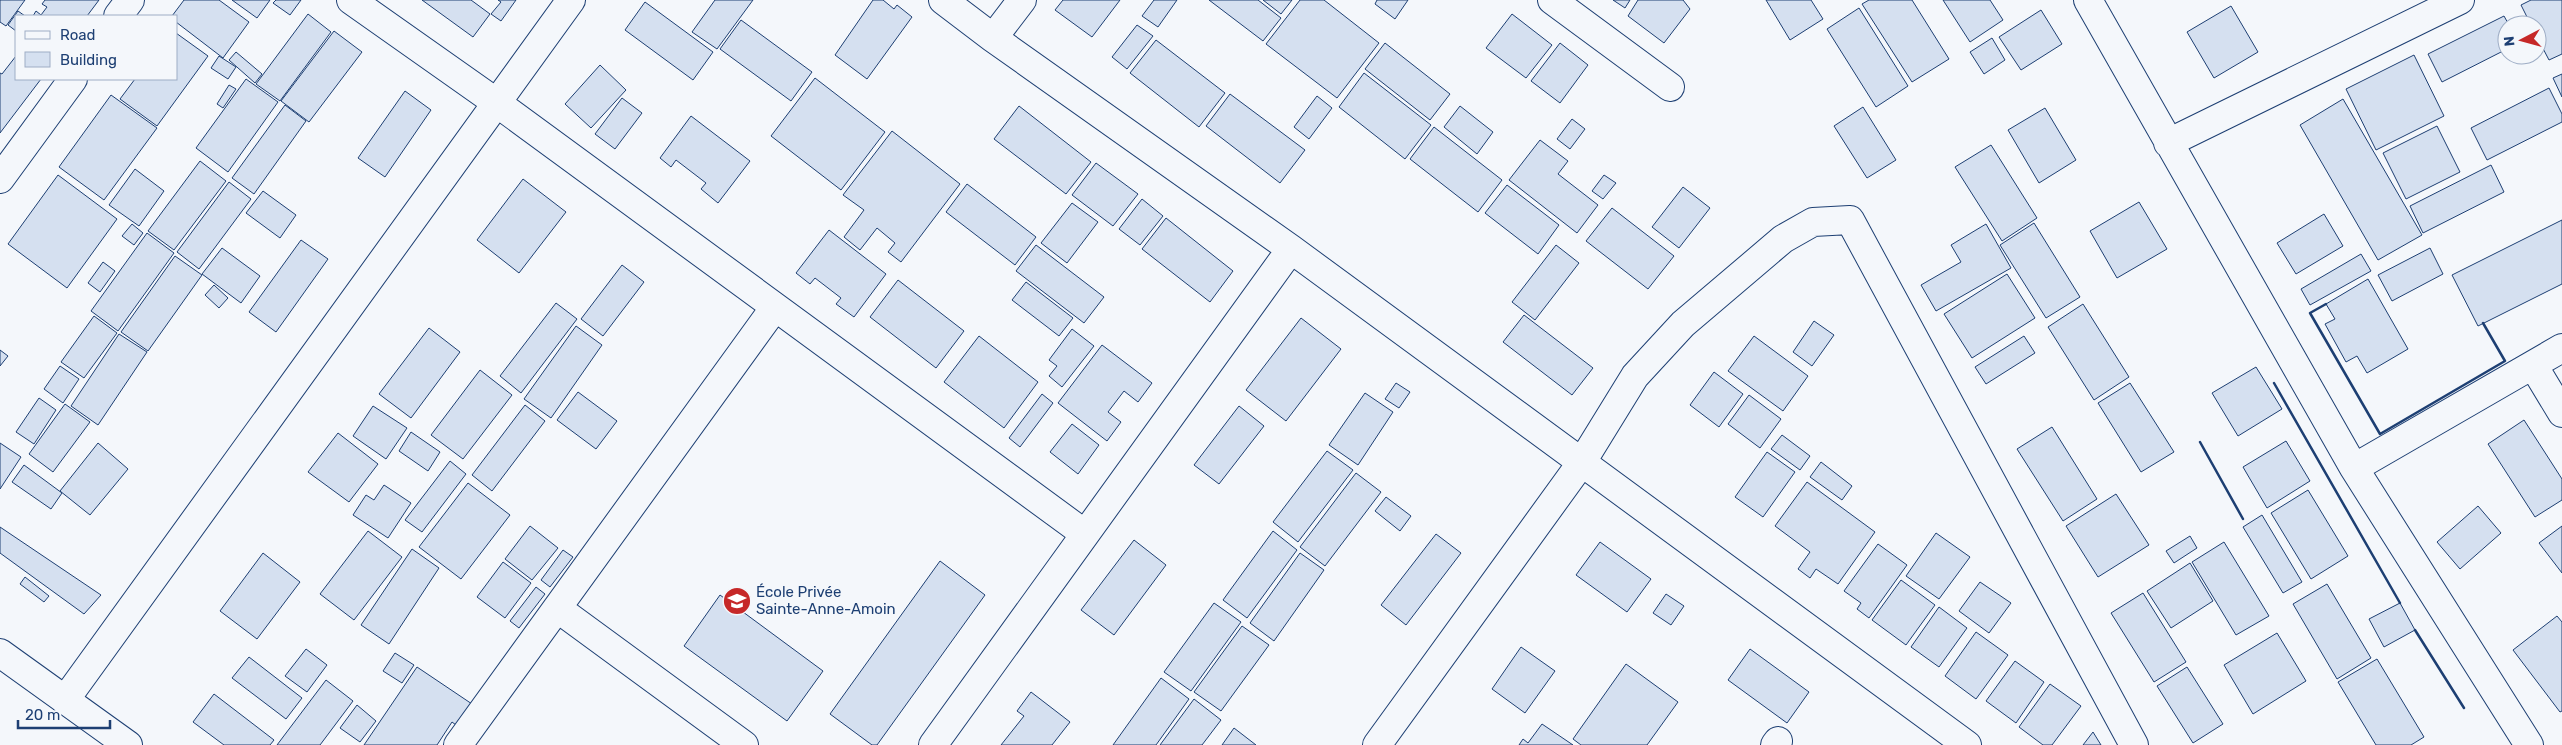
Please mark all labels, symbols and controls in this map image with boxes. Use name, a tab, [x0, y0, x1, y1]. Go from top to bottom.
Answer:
legend	[15, 15, 178, 80]
north arrow	[2497, 15, 2547, 65]
text: Road	[60, 26, 96, 44]
text: N	[2501, 35, 2519, 47]
text: Building	[60, 51, 117, 69]
place label: École Privée Sainte-Anne-Amoin	[756, 583, 896, 618]
school or university icon: École Privée Sainte-Anne-Amoin	[722, 586, 752, 616]
scale bar	[18, 698, 110, 730]
text: 20 m	[25, 706, 60, 724]

